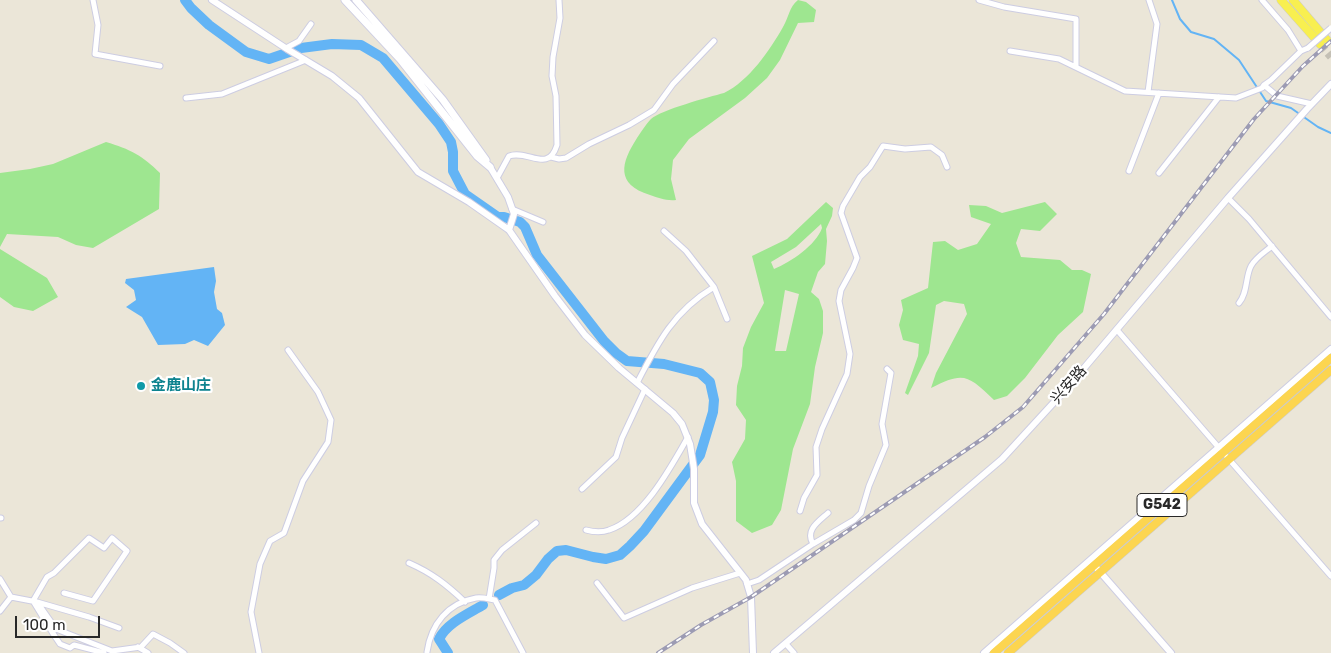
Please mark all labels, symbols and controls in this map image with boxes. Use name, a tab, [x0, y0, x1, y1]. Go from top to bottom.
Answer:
street label: 兴安路	[1047, 362, 1091, 408]
place label: 金鹿山庄	[151, 377, 211, 395]
marker: 金鹿山庄	[135, 380, 147, 392]
road number: G542	[1137, 494, 1187, 516]
scale bar	[18, 606, 102, 638]
text: 100 m	[23, 616, 65, 634]

